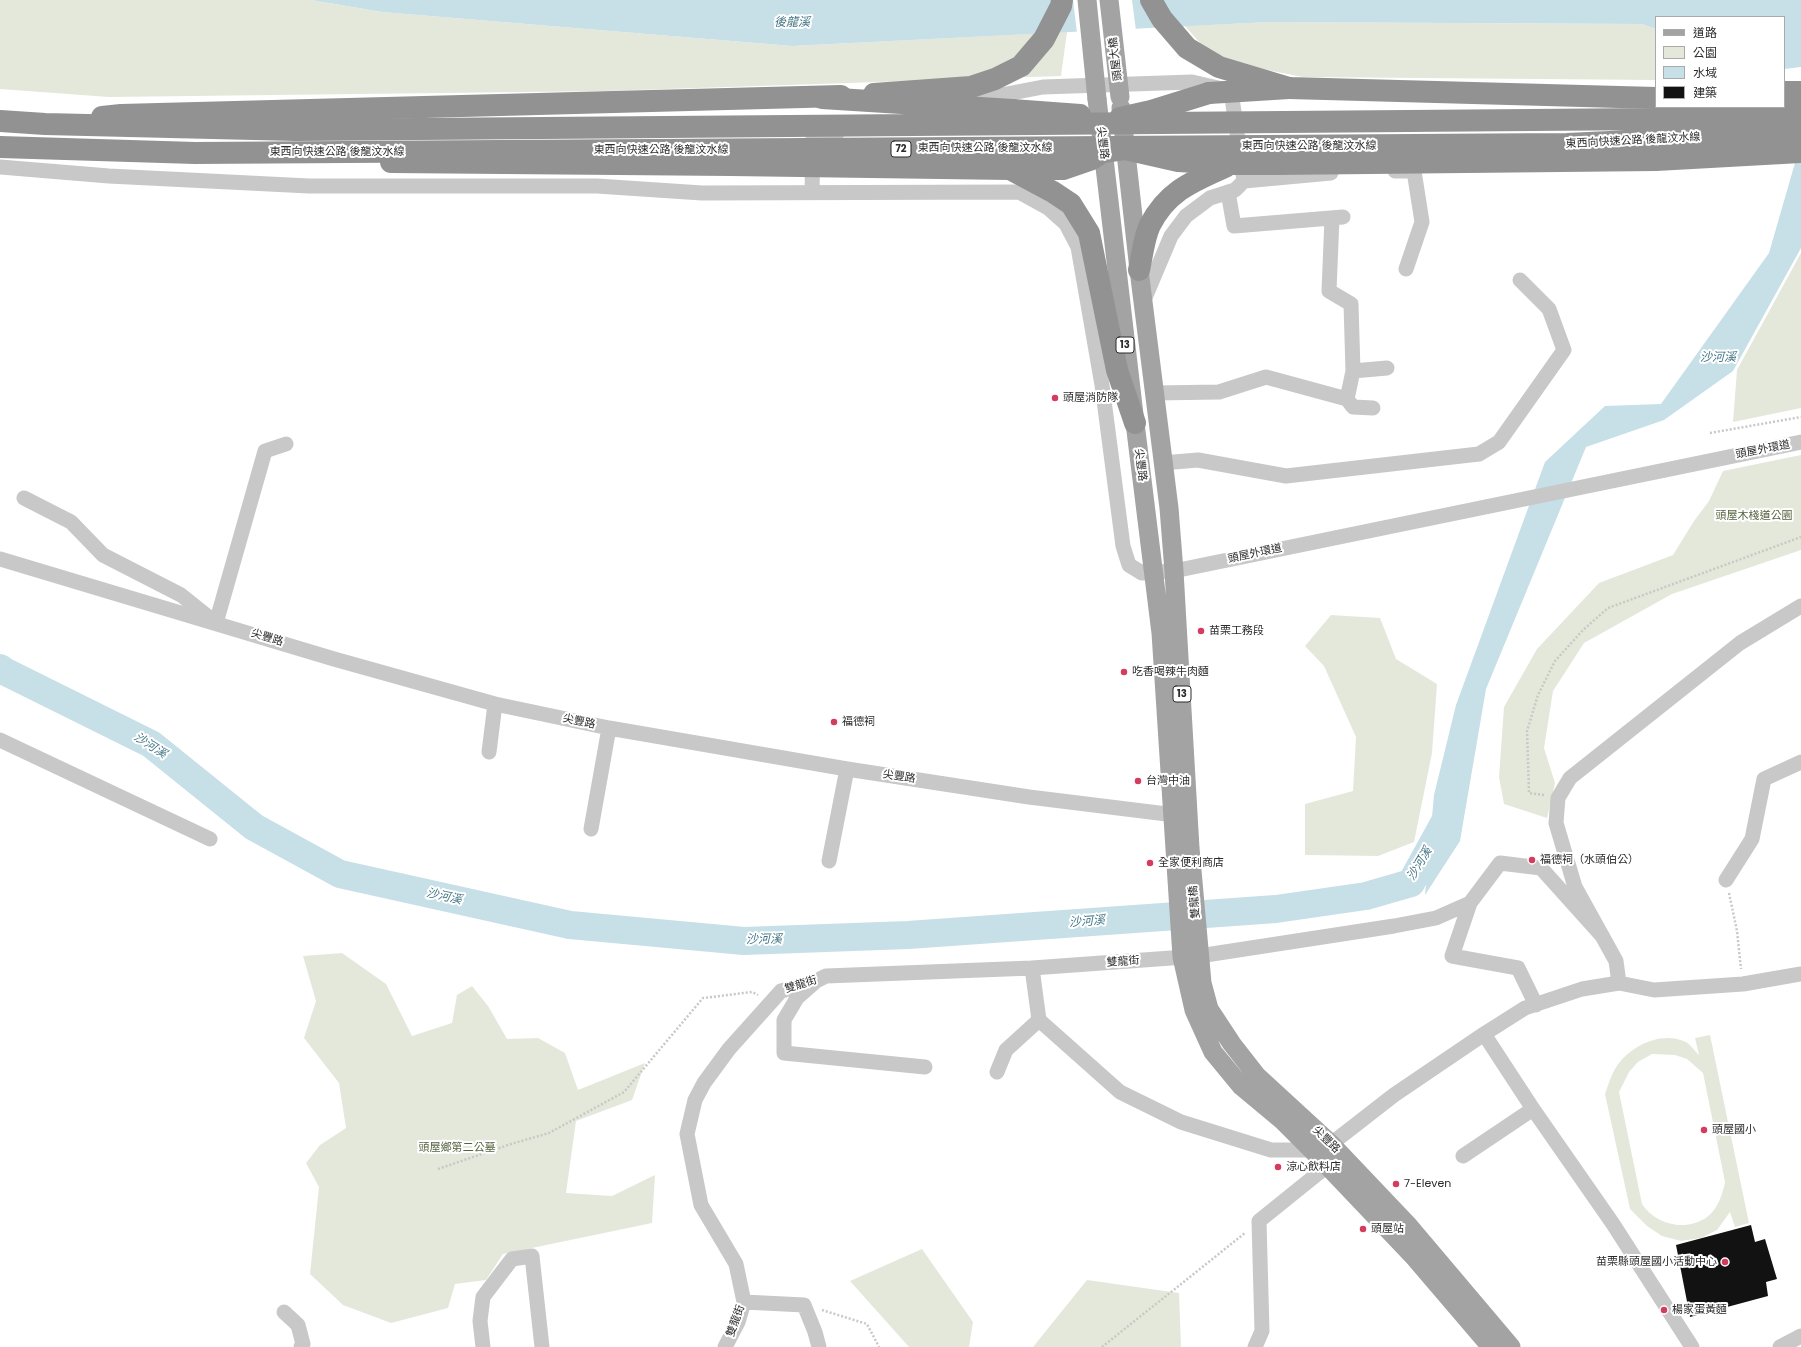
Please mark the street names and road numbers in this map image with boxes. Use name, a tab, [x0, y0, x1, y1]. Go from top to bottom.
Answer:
street label: 頭屋大橋	[1107, 36, 1125, 82]
street label: 尖豐路	[1093, 126, 1111, 160]
street label: 東西向快速公路 後龍汶水線	[1565, 131, 1701, 151]
street label: 東西向快速公路 後龍汶水線	[1242, 139, 1376, 153]
road number: 72	[891, 141, 911, 157]
street label: 東西向快速公路 後龍汶水線	[918, 141, 1052, 155]
street label: 東西向快速公路 後龍汶水線	[594, 143, 728, 157]
street label: 東西向快速公路 後龍汶水線	[270, 145, 404, 159]
road number: 13	[1116, 337, 1134, 353]
street label: 頭屋外環道	[1735, 438, 1791, 462]
street label: 尖豐路	[1131, 448, 1149, 482]
street label: 頭屋外環道	[1227, 542, 1283, 566]
street label: 尖豐路	[249, 627, 285, 649]
road number: 13	[1173, 686, 1191, 702]
street label: 尖豐路	[561, 712, 597, 732]
street label: 尖豐路	[882, 768, 916, 786]
street label: 雙龍橋	[1187, 885, 1203, 919]
street label: 雙龍街	[1106, 954, 1140, 970]
street label: 雙龍街	[783, 974, 819, 996]
street label: 尖豐路	[1310, 1124, 1342, 1156]
street label: 雙龍街	[724, 1303, 748, 1339]

